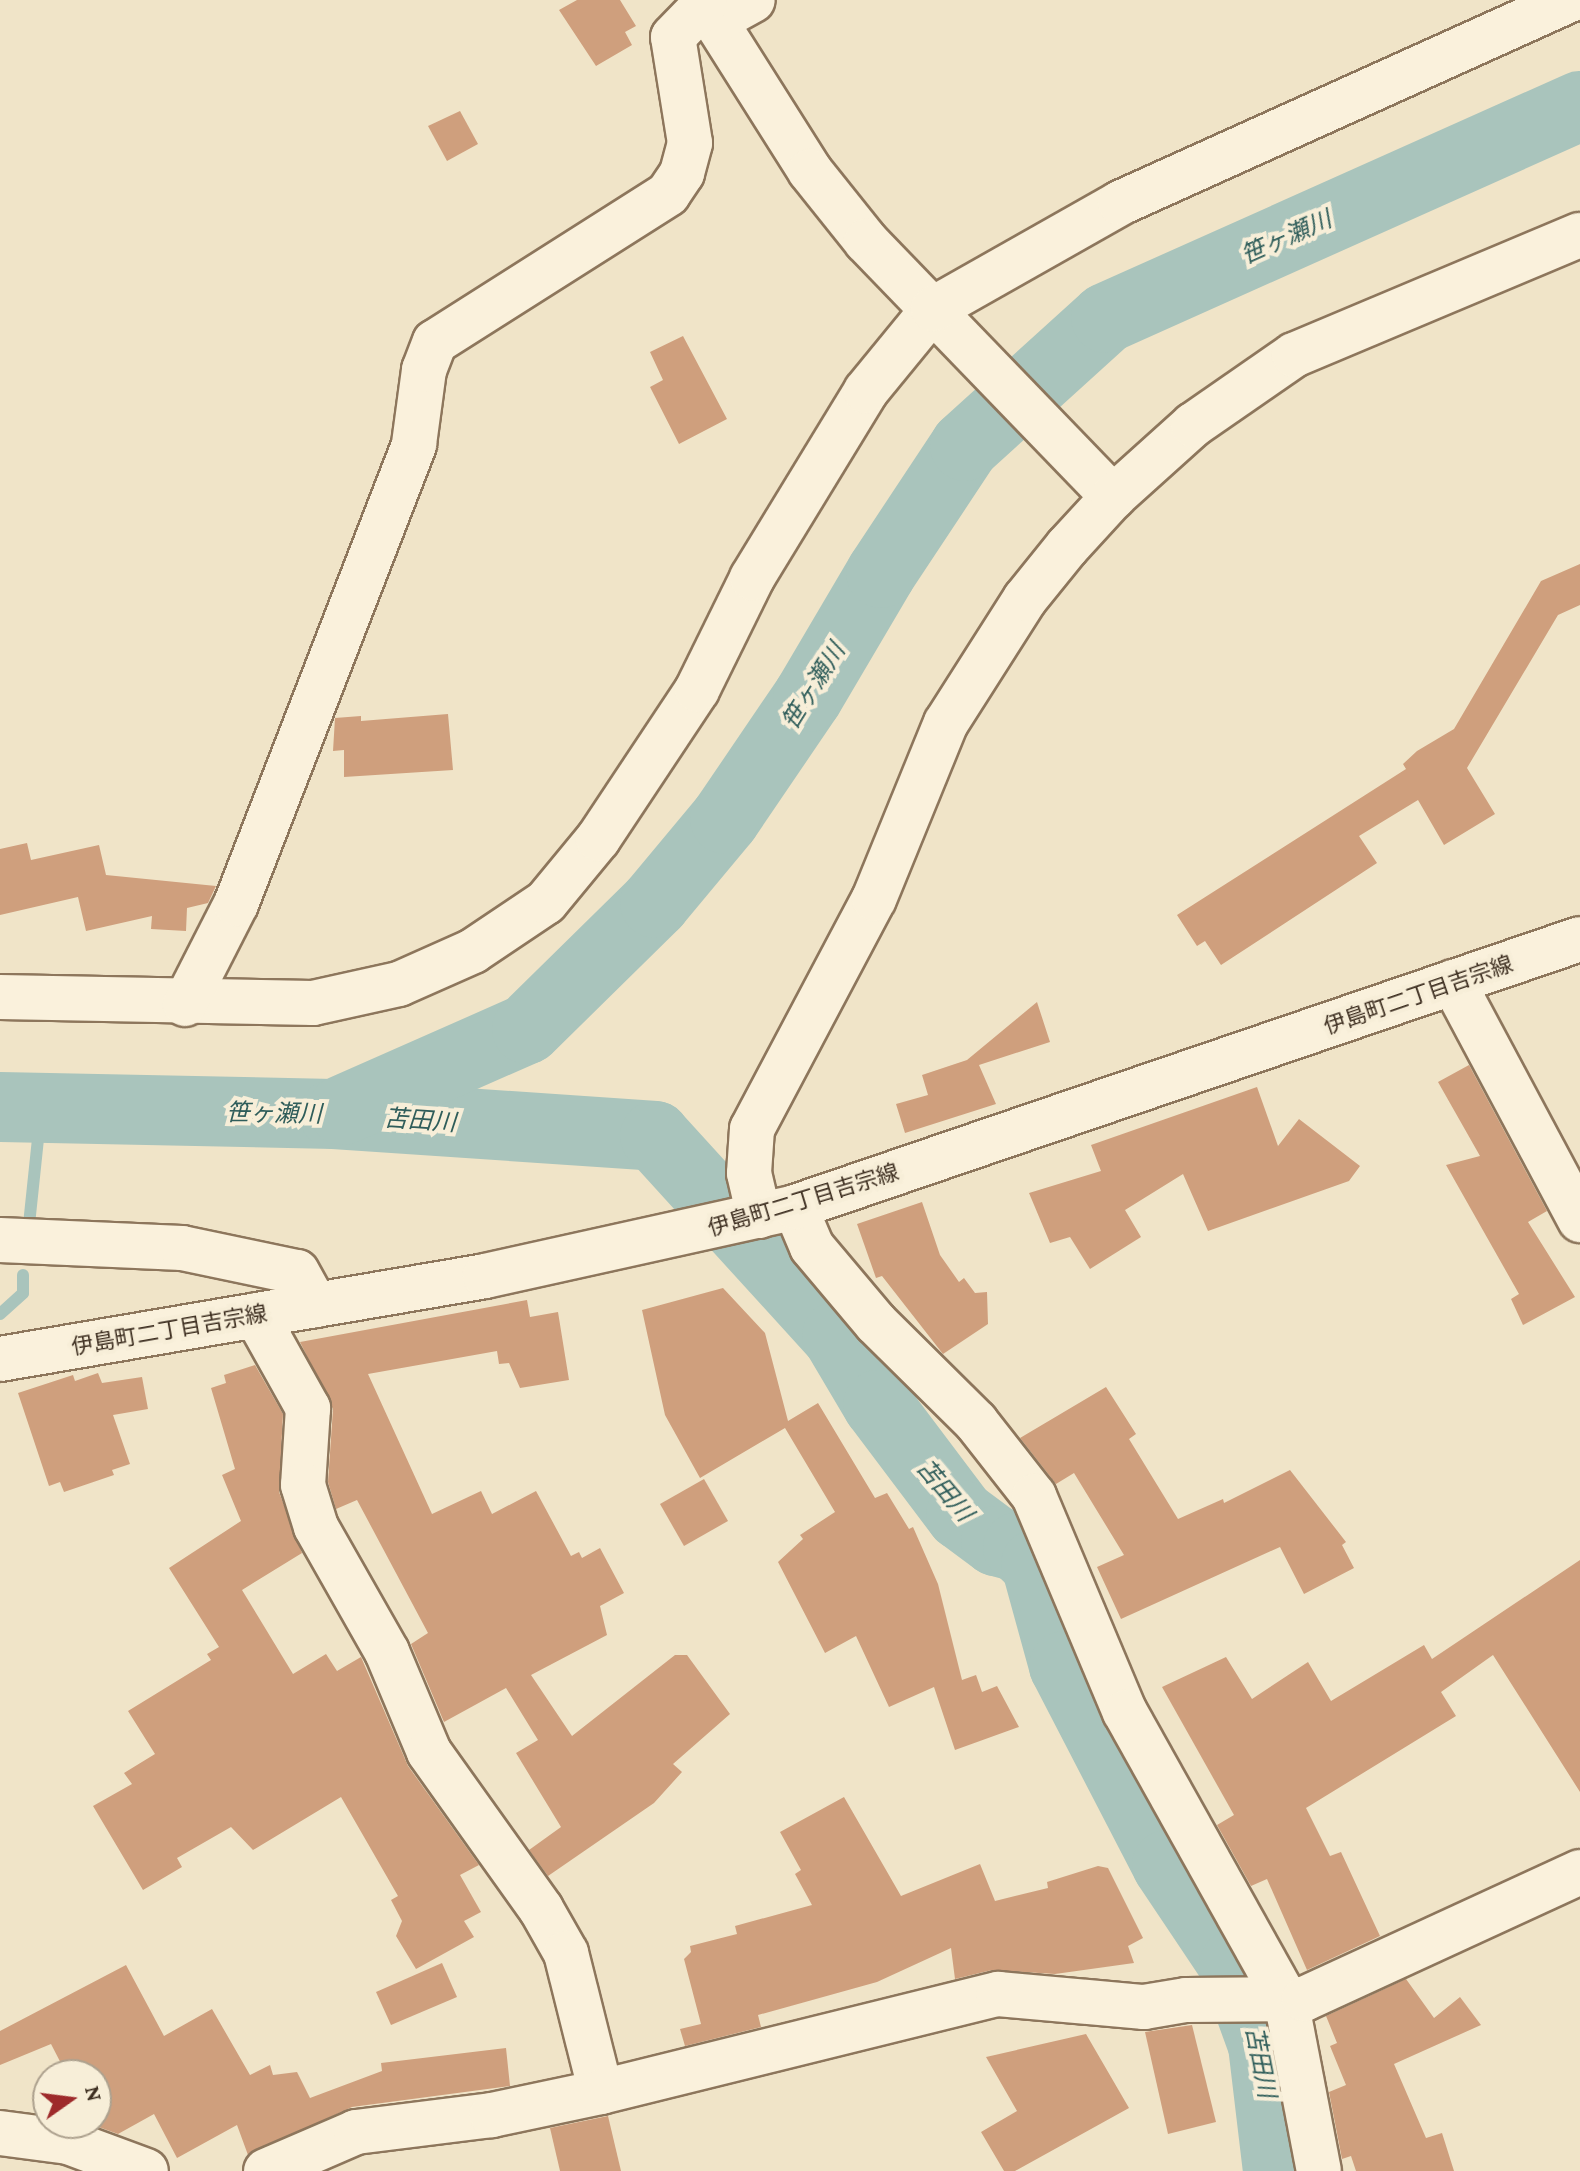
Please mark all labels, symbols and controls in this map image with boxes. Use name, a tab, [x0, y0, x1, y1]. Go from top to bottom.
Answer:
water label: 笹ヶ瀬川	[1236, 204, 1336, 270]
water label: 笹ヶ瀬川	[775, 638, 851, 734]
street label: 伊島町二丁目吉宗線	[1320, 950, 1516, 1040]
water label: 笹ヶ瀬川	[226, 1098, 322, 1128]
water label: 苫田川	[383, 1103, 457, 1137]
street label: 伊島町二丁目吉宗線	[704, 1158, 902, 1242]
street label: 伊島町二丁目吉宗線	[69, 1300, 269, 1360]
water label: 苫田川	[911, 1453, 979, 1527]
water label: 苫田川	[1240, 2024, 1282, 2100]
north arrow	[32, 2059, 112, 2139]
text: N	[80, 2083, 108, 2104]

